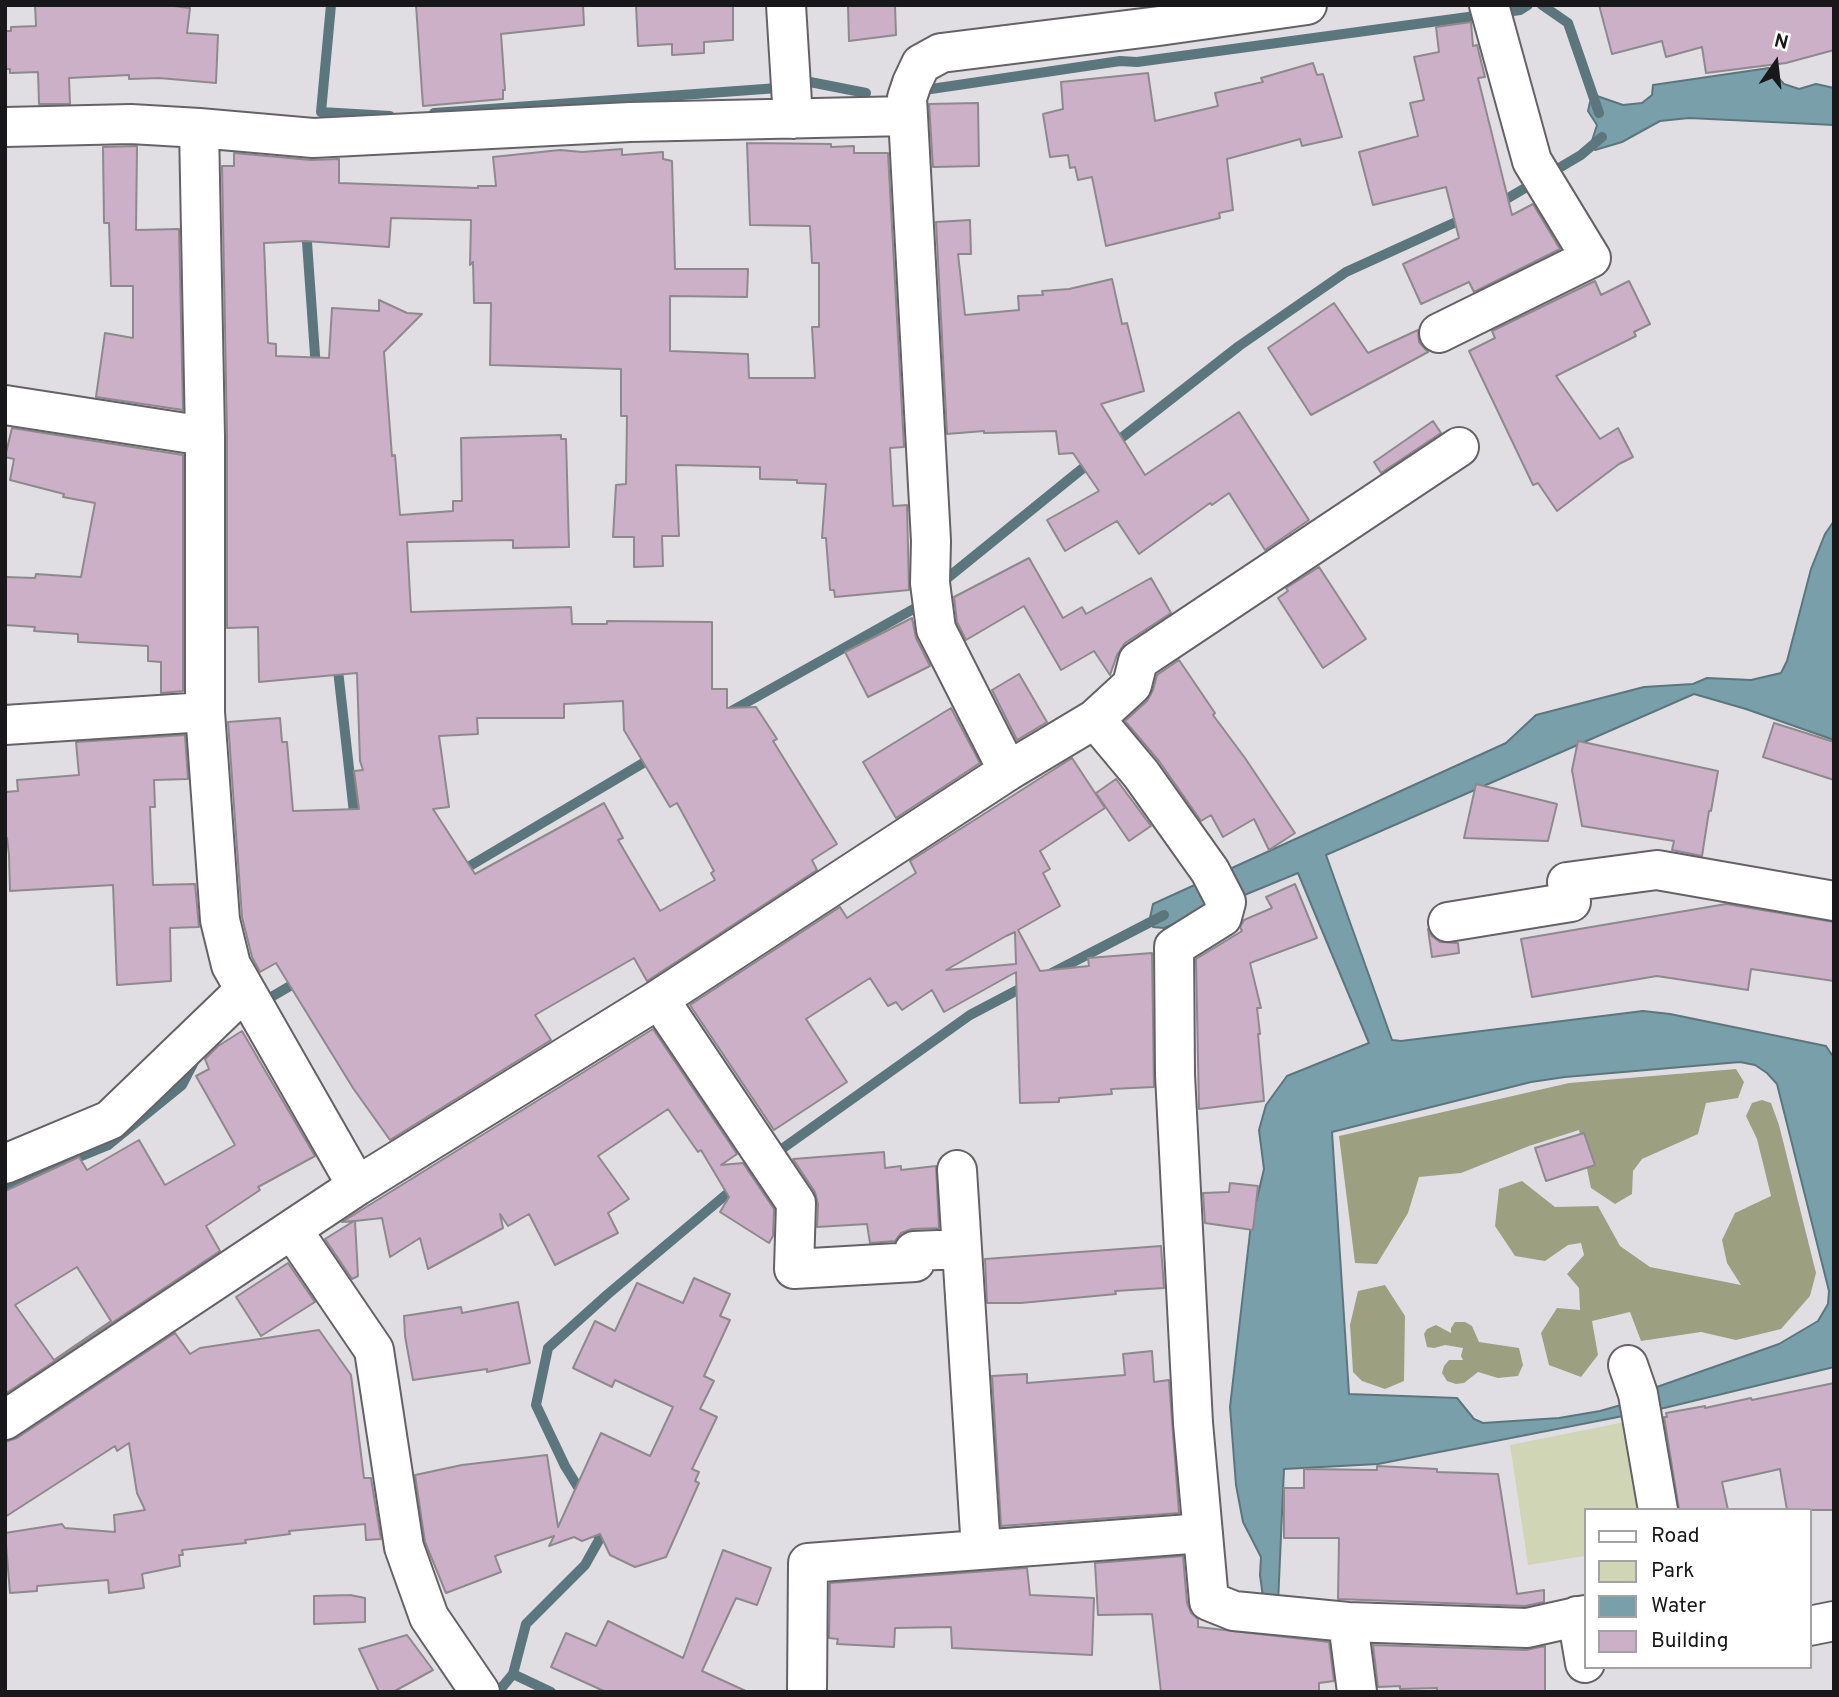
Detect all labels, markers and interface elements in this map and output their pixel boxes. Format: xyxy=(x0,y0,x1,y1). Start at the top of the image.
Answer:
north arrow xyxy=(1741,28,1811,98)
text: N xyxy=(1772,29,1791,56)
legend xyxy=(1584,1508,1811,1669)
text: Road xyxy=(1651,1523,1700,1550)
text: Park xyxy=(1651,1558,1694,1585)
text: Water xyxy=(1651,1593,1706,1620)
text: Building xyxy=(1651,1628,1729,1655)

